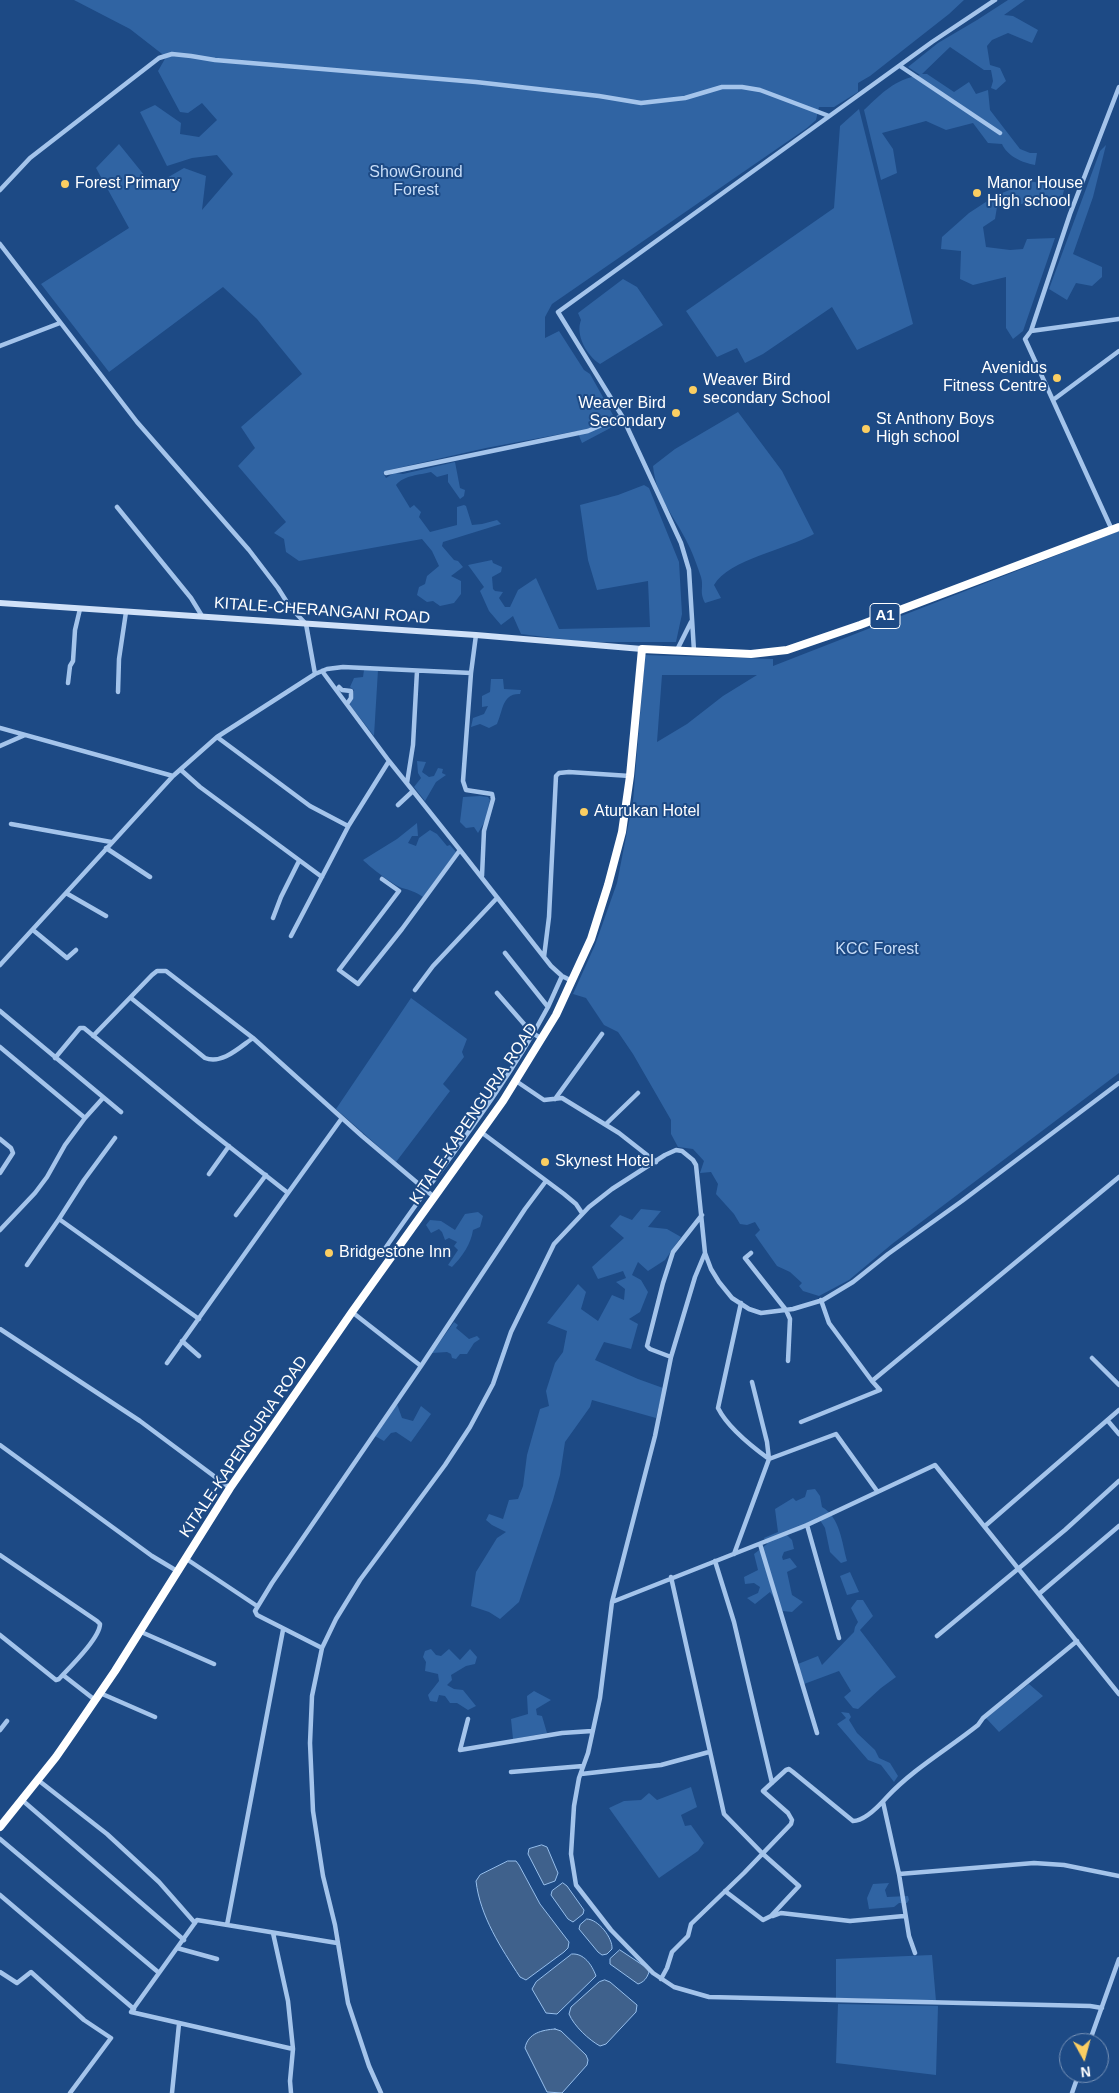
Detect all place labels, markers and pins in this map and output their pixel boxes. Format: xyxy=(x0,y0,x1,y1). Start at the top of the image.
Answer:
place label: Forest Primary xyxy=(75,174,180,194)
place label: Manor House High school xyxy=(987,174,1083,212)
marker: Forest Primary xyxy=(59,178,71,190)
marker: Manor House High school xyxy=(971,187,983,199)
place label: Avenidus Fitness Centre xyxy=(943,359,1047,397)
place label: Weaver Bird secondary School xyxy=(703,371,830,409)
marker: Avenidus Fitness Centre xyxy=(1051,372,1063,384)
marker: Weaver Bird secondary School xyxy=(687,384,699,396)
place label: Weaver Bird Secondary xyxy=(578,394,666,432)
marker: Weaver Bird Secondary xyxy=(670,407,682,419)
place label: St Anthony Boys High school xyxy=(876,410,994,448)
marker: St Anthony Boys High school xyxy=(860,423,872,435)
place label: Aturukan Hotel xyxy=(594,802,700,822)
marker: Aturukan Hotel xyxy=(578,806,590,818)
place label: Skynest Hotel xyxy=(555,1152,654,1172)
marker: Skynest Hotel xyxy=(539,1156,551,1168)
place label: Bridgestone Inn xyxy=(339,1243,451,1263)
marker: Bridgestone Inn xyxy=(323,1247,335,1259)

